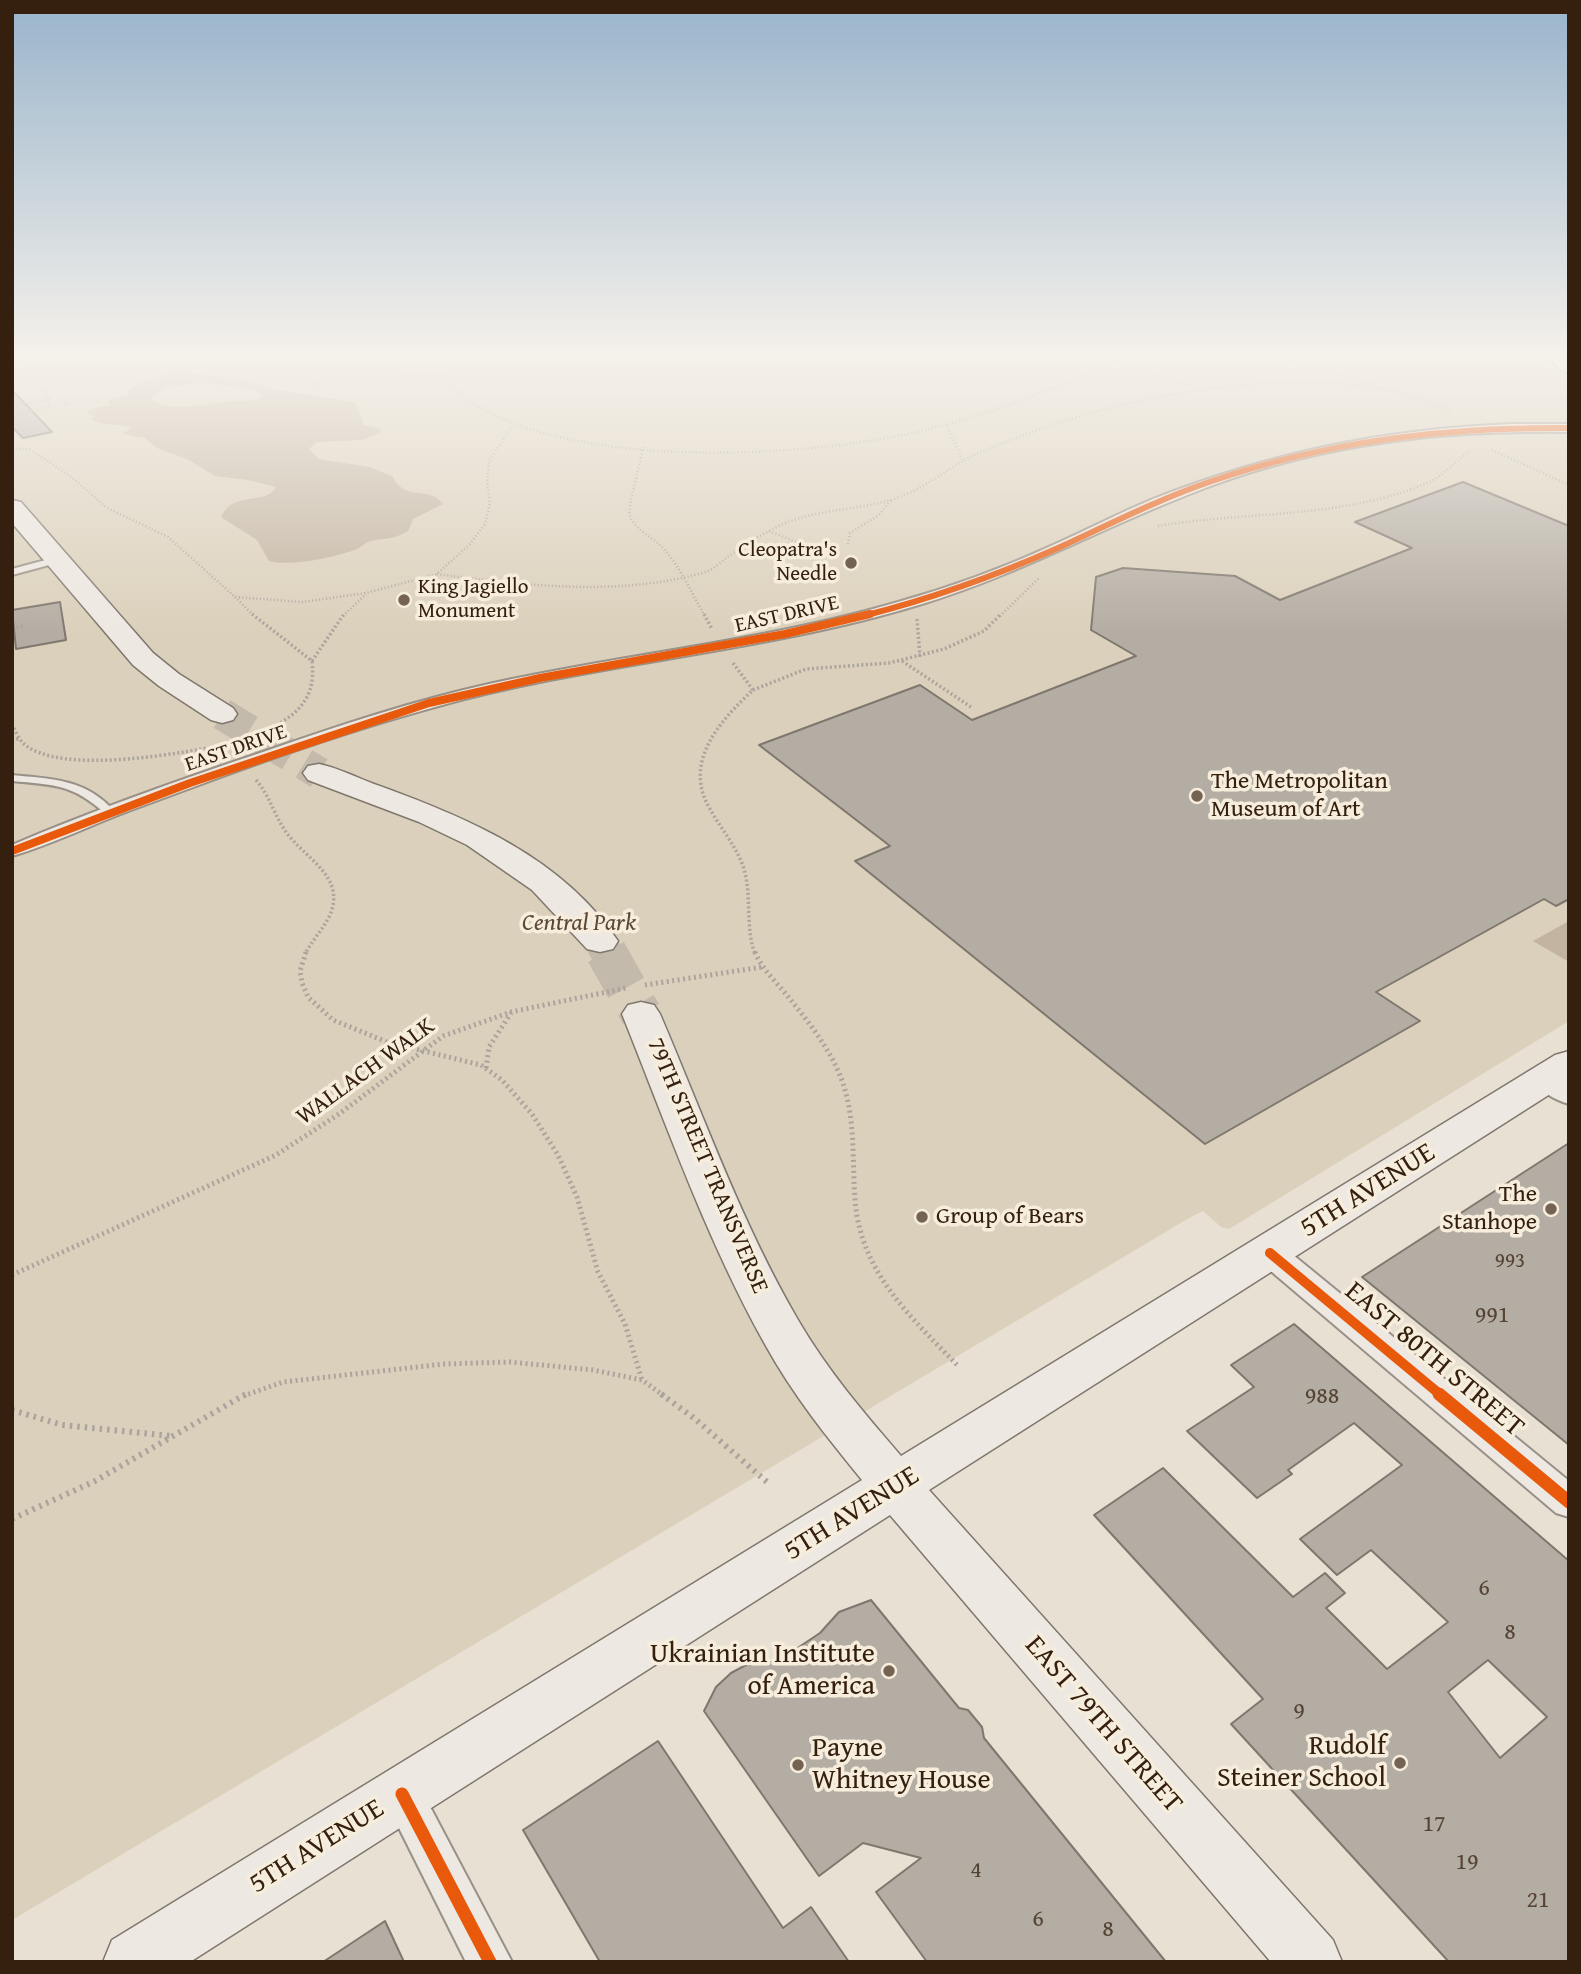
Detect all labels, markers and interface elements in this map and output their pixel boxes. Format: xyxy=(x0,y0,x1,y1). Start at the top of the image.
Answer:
place label: Cleopatra's Needle xyxy=(738,538,837,588)
marker: Cleopatra's Needle xyxy=(843,555,859,571)
place label: King Jagiello Monument xyxy=(418,575,528,625)
street label: EAST DRIVE xyxy=(733,591,841,639)
marker: King Jagiello Monument xyxy=(396,592,412,608)
street label: EAST DRIVE xyxy=(182,720,290,778)
place label: The Metropolitan Museum of Art xyxy=(1211,768,1388,824)
marker: The Metropolitan Museum of Art xyxy=(1189,788,1205,804)
park label: Central Park xyxy=(522,910,636,938)
street label: WALLACH WALK xyxy=(291,1012,441,1132)
street label: 79TH STREET TRANSVERSE xyxy=(640,1034,774,1298)
street label: 5TH AVENUE xyxy=(1295,1136,1441,1246)
place label: The Stanhope xyxy=(1442,1181,1537,1237)
marker: The Stanhope xyxy=(1543,1201,1559,1217)
place label: Group of Bears xyxy=(936,1203,1084,1231)
marker: Group of Bears xyxy=(914,1209,930,1225)
house number: 993 xyxy=(1495,1249,1525,1275)
street label: EAST 80TH STREET xyxy=(1338,1275,1530,1445)
house number: 991 xyxy=(1475,1302,1509,1330)
house number: 988 xyxy=(1305,1383,1339,1411)
street label: 5TH AVENUE xyxy=(779,1459,925,1569)
house number: 6 xyxy=(1478,1575,1490,1603)
house number: 8 xyxy=(1504,1619,1516,1647)
street label: EAST 79TH STREET xyxy=(1017,1630,1189,1820)
place label: Ukrainian Institute of America xyxy=(650,1638,875,1704)
marker: Ukrainian Institute of America xyxy=(881,1663,897,1679)
house number: 9 xyxy=(1293,1698,1305,1726)
place label: Rudolf Steiner School xyxy=(1217,1730,1386,1796)
place label: Payne Whitney House xyxy=(812,1732,991,1798)
marker: Rudolf Steiner School xyxy=(1392,1755,1408,1771)
marker: Payne Whitney House xyxy=(790,1757,806,1773)
street label: 5TH AVENUE xyxy=(244,1792,390,1902)
house number: 17 xyxy=(1422,1811,1446,1839)
house number: 19 xyxy=(1455,1849,1479,1877)
house number: 4 xyxy=(970,1857,982,1885)
house number: 21 xyxy=(1526,1887,1550,1915)
house number: 6 xyxy=(1032,1906,1044,1934)
house number: 8 xyxy=(1102,1916,1114,1944)

